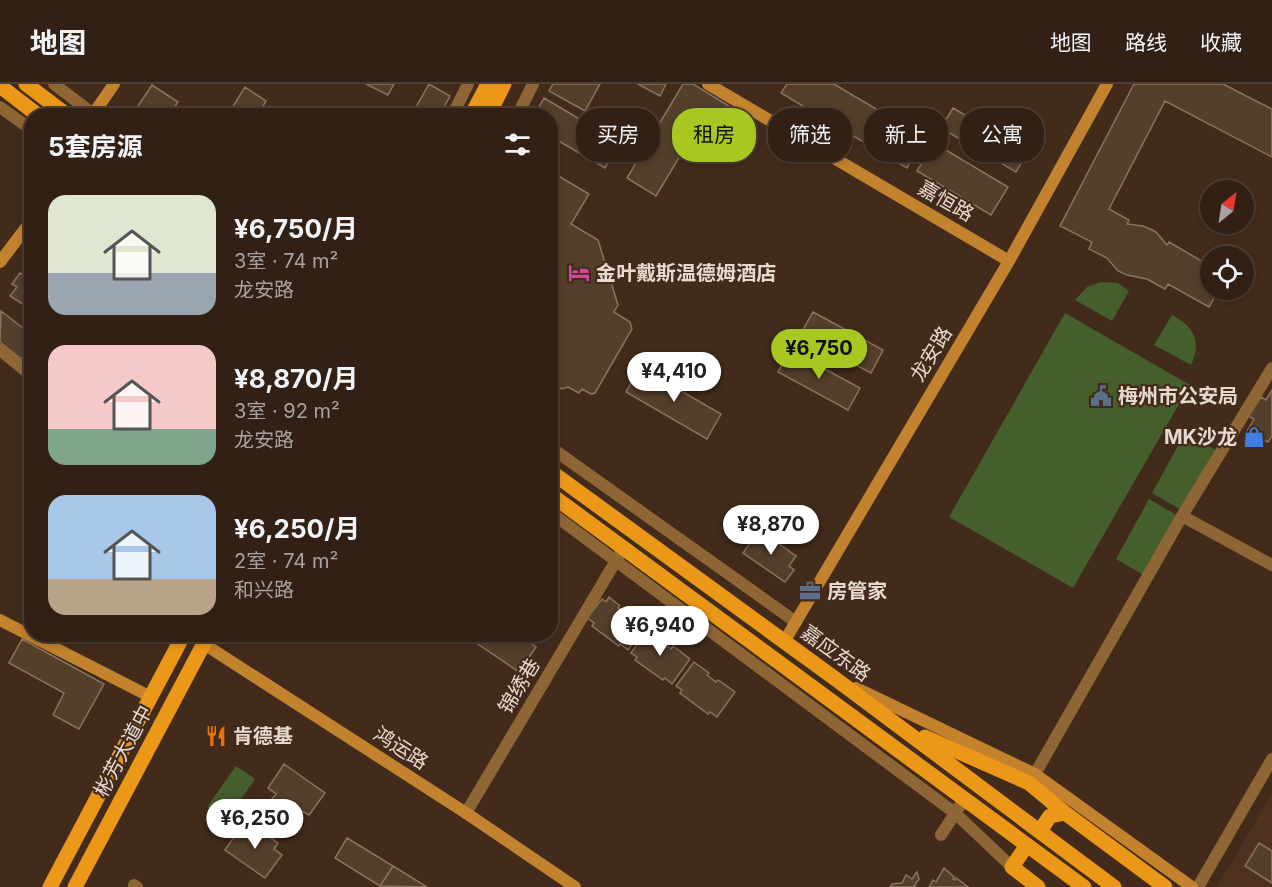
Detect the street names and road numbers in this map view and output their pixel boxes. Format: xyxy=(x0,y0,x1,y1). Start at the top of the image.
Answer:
street label: 嘉恒路 xyxy=(914,176,978,226)
street label: 龙安路 xyxy=(905,322,957,386)
street label: 嘉应东路 xyxy=(797,620,875,686)
street label: 锦绣巷 xyxy=(493,654,545,718)
street label: 彬芳大道中 xyxy=(89,701,157,801)
street label: 鸿运路 xyxy=(369,722,433,774)

